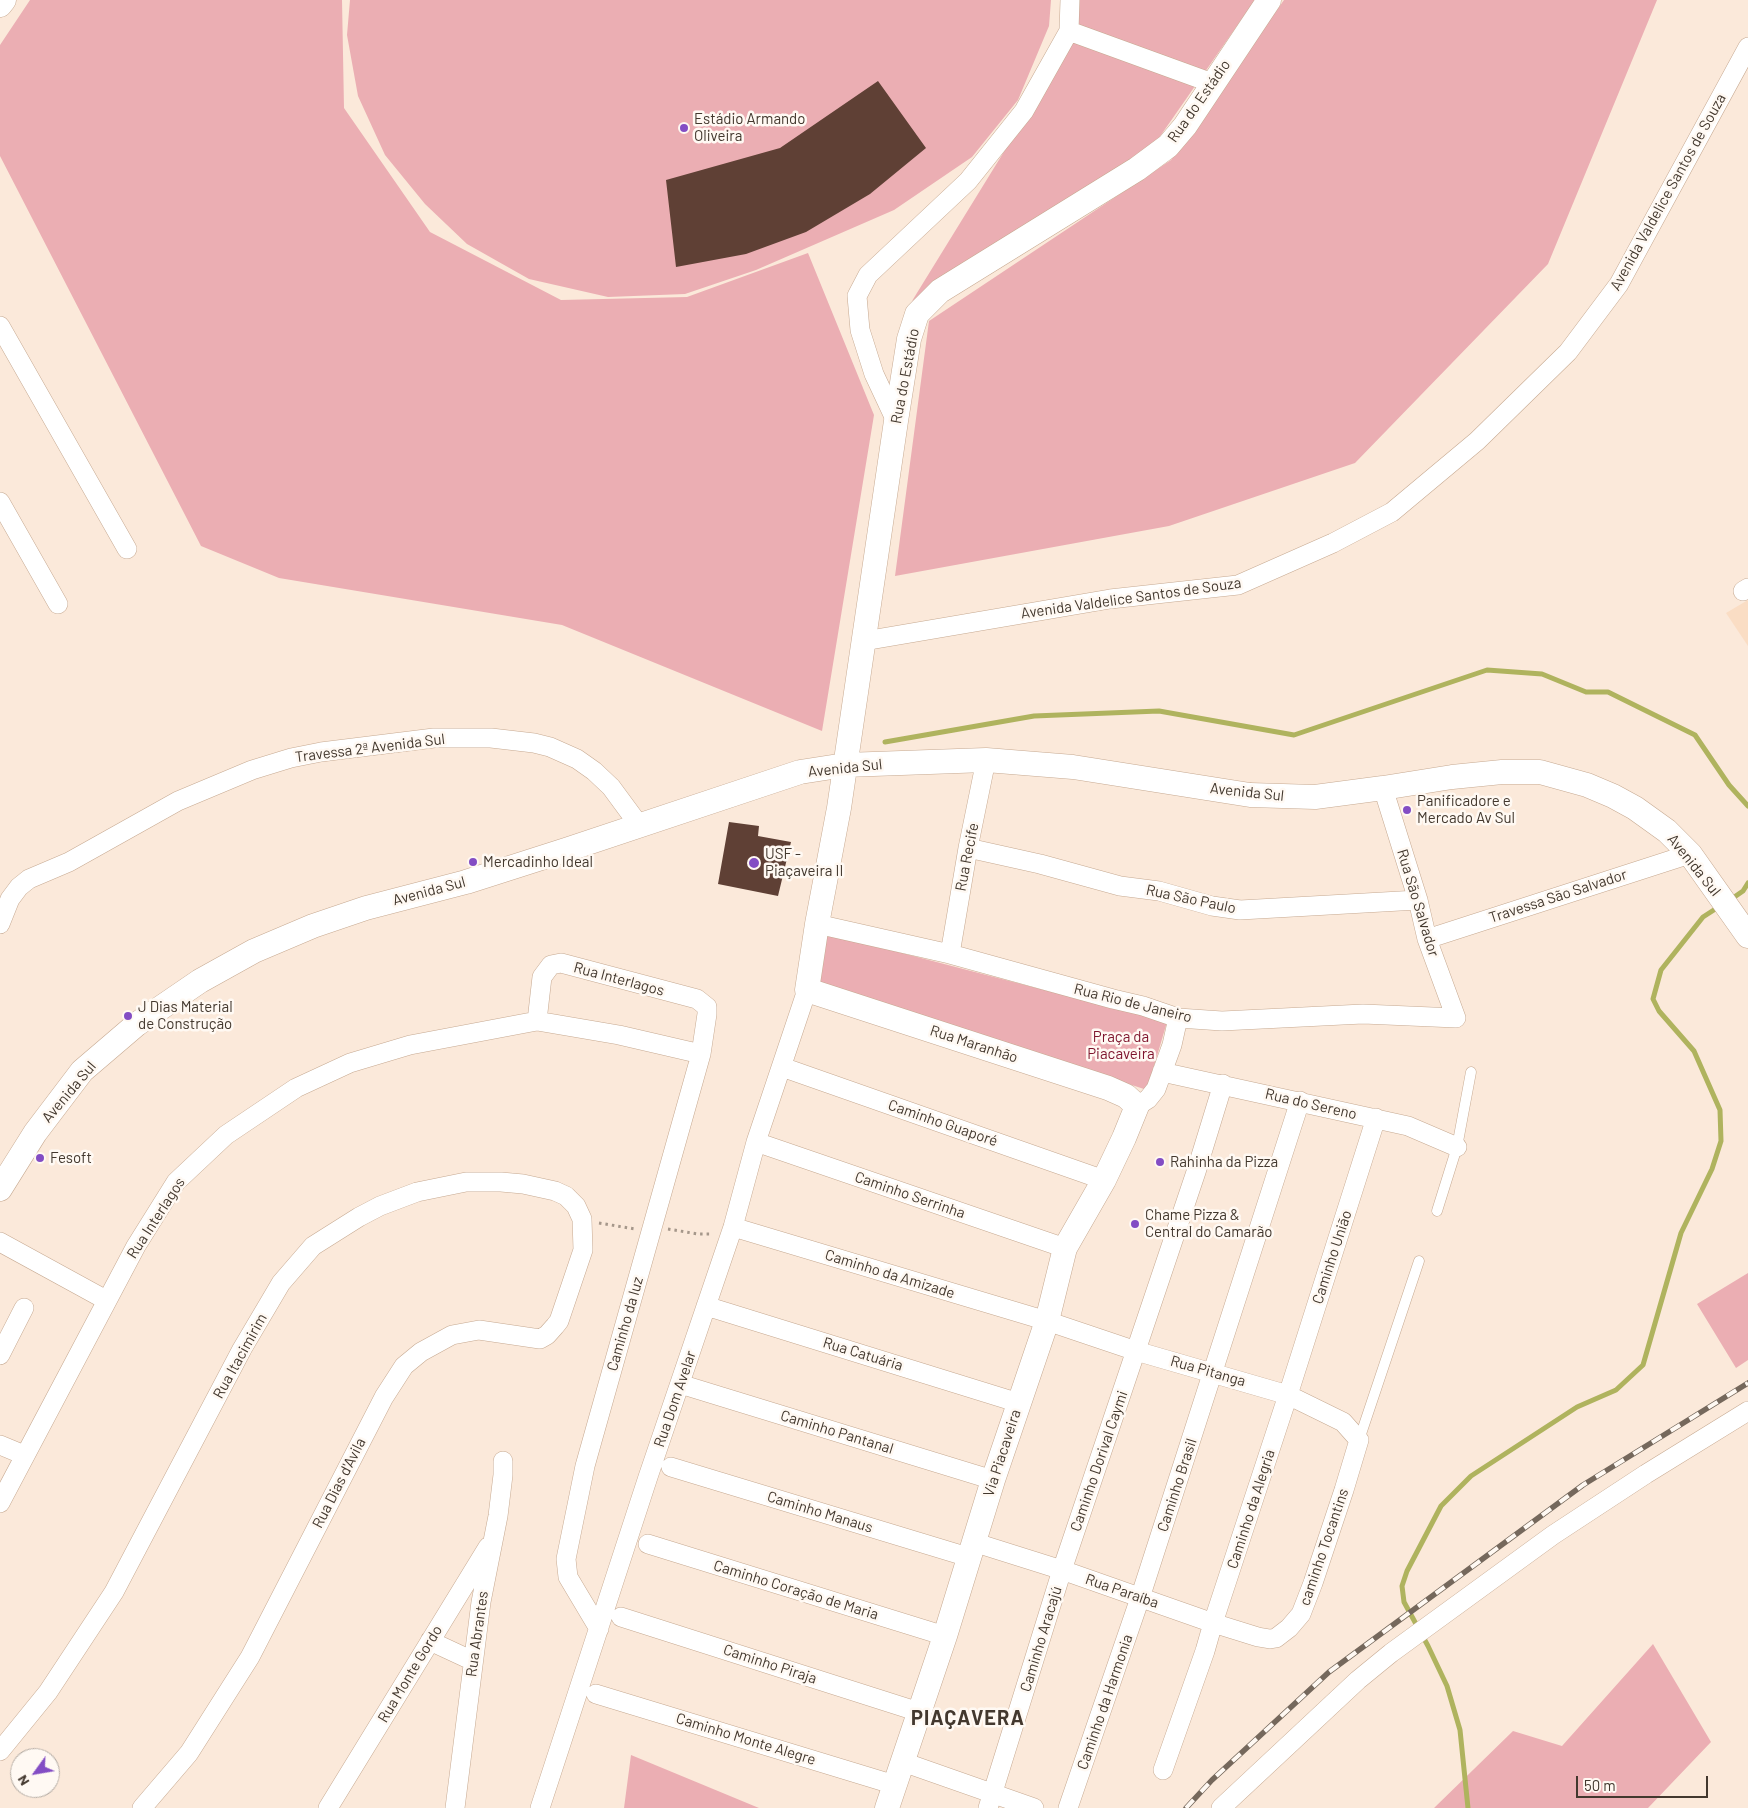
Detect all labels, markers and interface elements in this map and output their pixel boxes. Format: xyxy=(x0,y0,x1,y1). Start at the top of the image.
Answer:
street label: Rua do Estádio xyxy=(1164,56,1234,146)
street label: Avenida Valdelice Santos de Souza xyxy=(1606,90,1730,294)
place label: Estádio Armando Oliveira xyxy=(694,110,805,145)
marker: Estádio Armando Oliveira xyxy=(678,122,690,134)
street label: Rua do Estádio xyxy=(887,327,923,425)
street label: Avenida Valdelice Santos de Souza xyxy=(1020,574,1242,622)
street label: Travessa 2ª Avenida Sul xyxy=(294,730,446,766)
street label: Avenida Sul xyxy=(807,755,883,781)
street label: Avenida Sul xyxy=(1209,779,1285,805)
place label: Panificadore e Mercado Av Sul xyxy=(1417,792,1515,827)
marker: Panificadore e Mercado Av Sul xyxy=(1401,804,1413,816)
street label: Rua Recife xyxy=(952,821,982,893)
street label: Avenida Sul xyxy=(1664,830,1724,900)
place label: USF - Piaçaveira II xyxy=(765,845,843,880)
street label: Rua São Salvador xyxy=(1393,847,1443,959)
place label: Mercadinho Ideal xyxy=(483,853,593,871)
marker: Mercadinho Ideal xyxy=(467,856,479,868)
marker: USF - Piaçaveira II xyxy=(747,856,761,870)
street label: Travessa São Salvador xyxy=(1487,865,1629,927)
street label: Avenida Sul xyxy=(391,873,467,909)
street label: Rua São Paulo xyxy=(1144,881,1238,917)
street label: Rua Interlagos xyxy=(572,958,666,1000)
street label: Rua Rio de Janeiro xyxy=(1072,980,1194,1026)
place label: J Dias Material de Construção xyxy=(138,998,233,1033)
marker: J Dias Material de Construção xyxy=(122,1010,134,1022)
street label: Rua Maranhão xyxy=(928,1021,1020,1067)
park label: Praça da Piacaveira xyxy=(1087,1028,1155,1063)
street label: Avenida Sul xyxy=(38,1058,100,1126)
street label: Rua do Sereno xyxy=(1263,1085,1359,1123)
street label: Caminho Guaporé xyxy=(886,1096,1000,1150)
place label: Fesoft xyxy=(50,1149,92,1167)
marker: Fesoft xyxy=(34,1152,46,1164)
place label: Rahinha da Pizza xyxy=(1170,1153,1278,1171)
marker: Rahinha da Pizza xyxy=(1154,1156,1166,1168)
street label: Caminho Serrinha xyxy=(852,1168,968,1222)
street label: Rua Interlagos xyxy=(123,1174,189,1262)
place label: Chame Pizza & Central do Camarão xyxy=(1145,1206,1272,1241)
street label: Caminho União xyxy=(1308,1208,1356,1306)
marker: Chame Pizza & Central do Camarão xyxy=(1129,1218,1141,1230)
street label: Caminho da Amizade xyxy=(823,1246,957,1302)
street label: Caminho da luz xyxy=(603,1275,647,1373)
street label: Rua Itacimirim xyxy=(209,1310,271,1402)
street label: Rua Catuária xyxy=(821,1333,905,1375)
street label: Rua Dom Avelar xyxy=(650,1348,700,1450)
street label: Rua Pitanga xyxy=(1168,1352,1248,1390)
street label: Caminho Dorival Caymi xyxy=(1066,1388,1132,1534)
street label: Caminho Pantanal xyxy=(778,1406,896,1458)
street label: Via Piacaveira xyxy=(979,1407,1025,1499)
street label: Rua Dias d'Avila xyxy=(309,1435,369,1531)
street label: Caminho Brasil xyxy=(1153,1436,1201,1534)
street label: Caminho da Alegria xyxy=(1223,1447,1279,1571)
street label: caminho Tocantins xyxy=(1296,1486,1352,1608)
street label: Caminho Manaus xyxy=(765,1487,875,1537)
street label: Caminho Coração de Maria xyxy=(711,1556,881,1624)
street label: Rua Paraíba xyxy=(1083,1570,1161,1612)
street label: Caminho Aracajú xyxy=(1016,1584,1066,1694)
street label: Rua Abrantes xyxy=(462,1590,492,1678)
street label: Rua Monte Gordo xyxy=(374,1622,446,1726)
street label: Caminho da Harmonia xyxy=(1073,1632,1137,1772)
street label: Caminho Piraja xyxy=(721,1640,819,1688)
district label: PIAÇAVERA xyxy=(910,1706,1026,1730)
street label: Caminho Monte Alegre xyxy=(674,1709,818,1769)
north arrow xyxy=(10,1748,60,1798)
scale bar xyxy=(1578,1766,1710,1798)
text: N xyxy=(13,1772,32,1789)
text: 50 m xyxy=(1584,1776,1616,1794)

